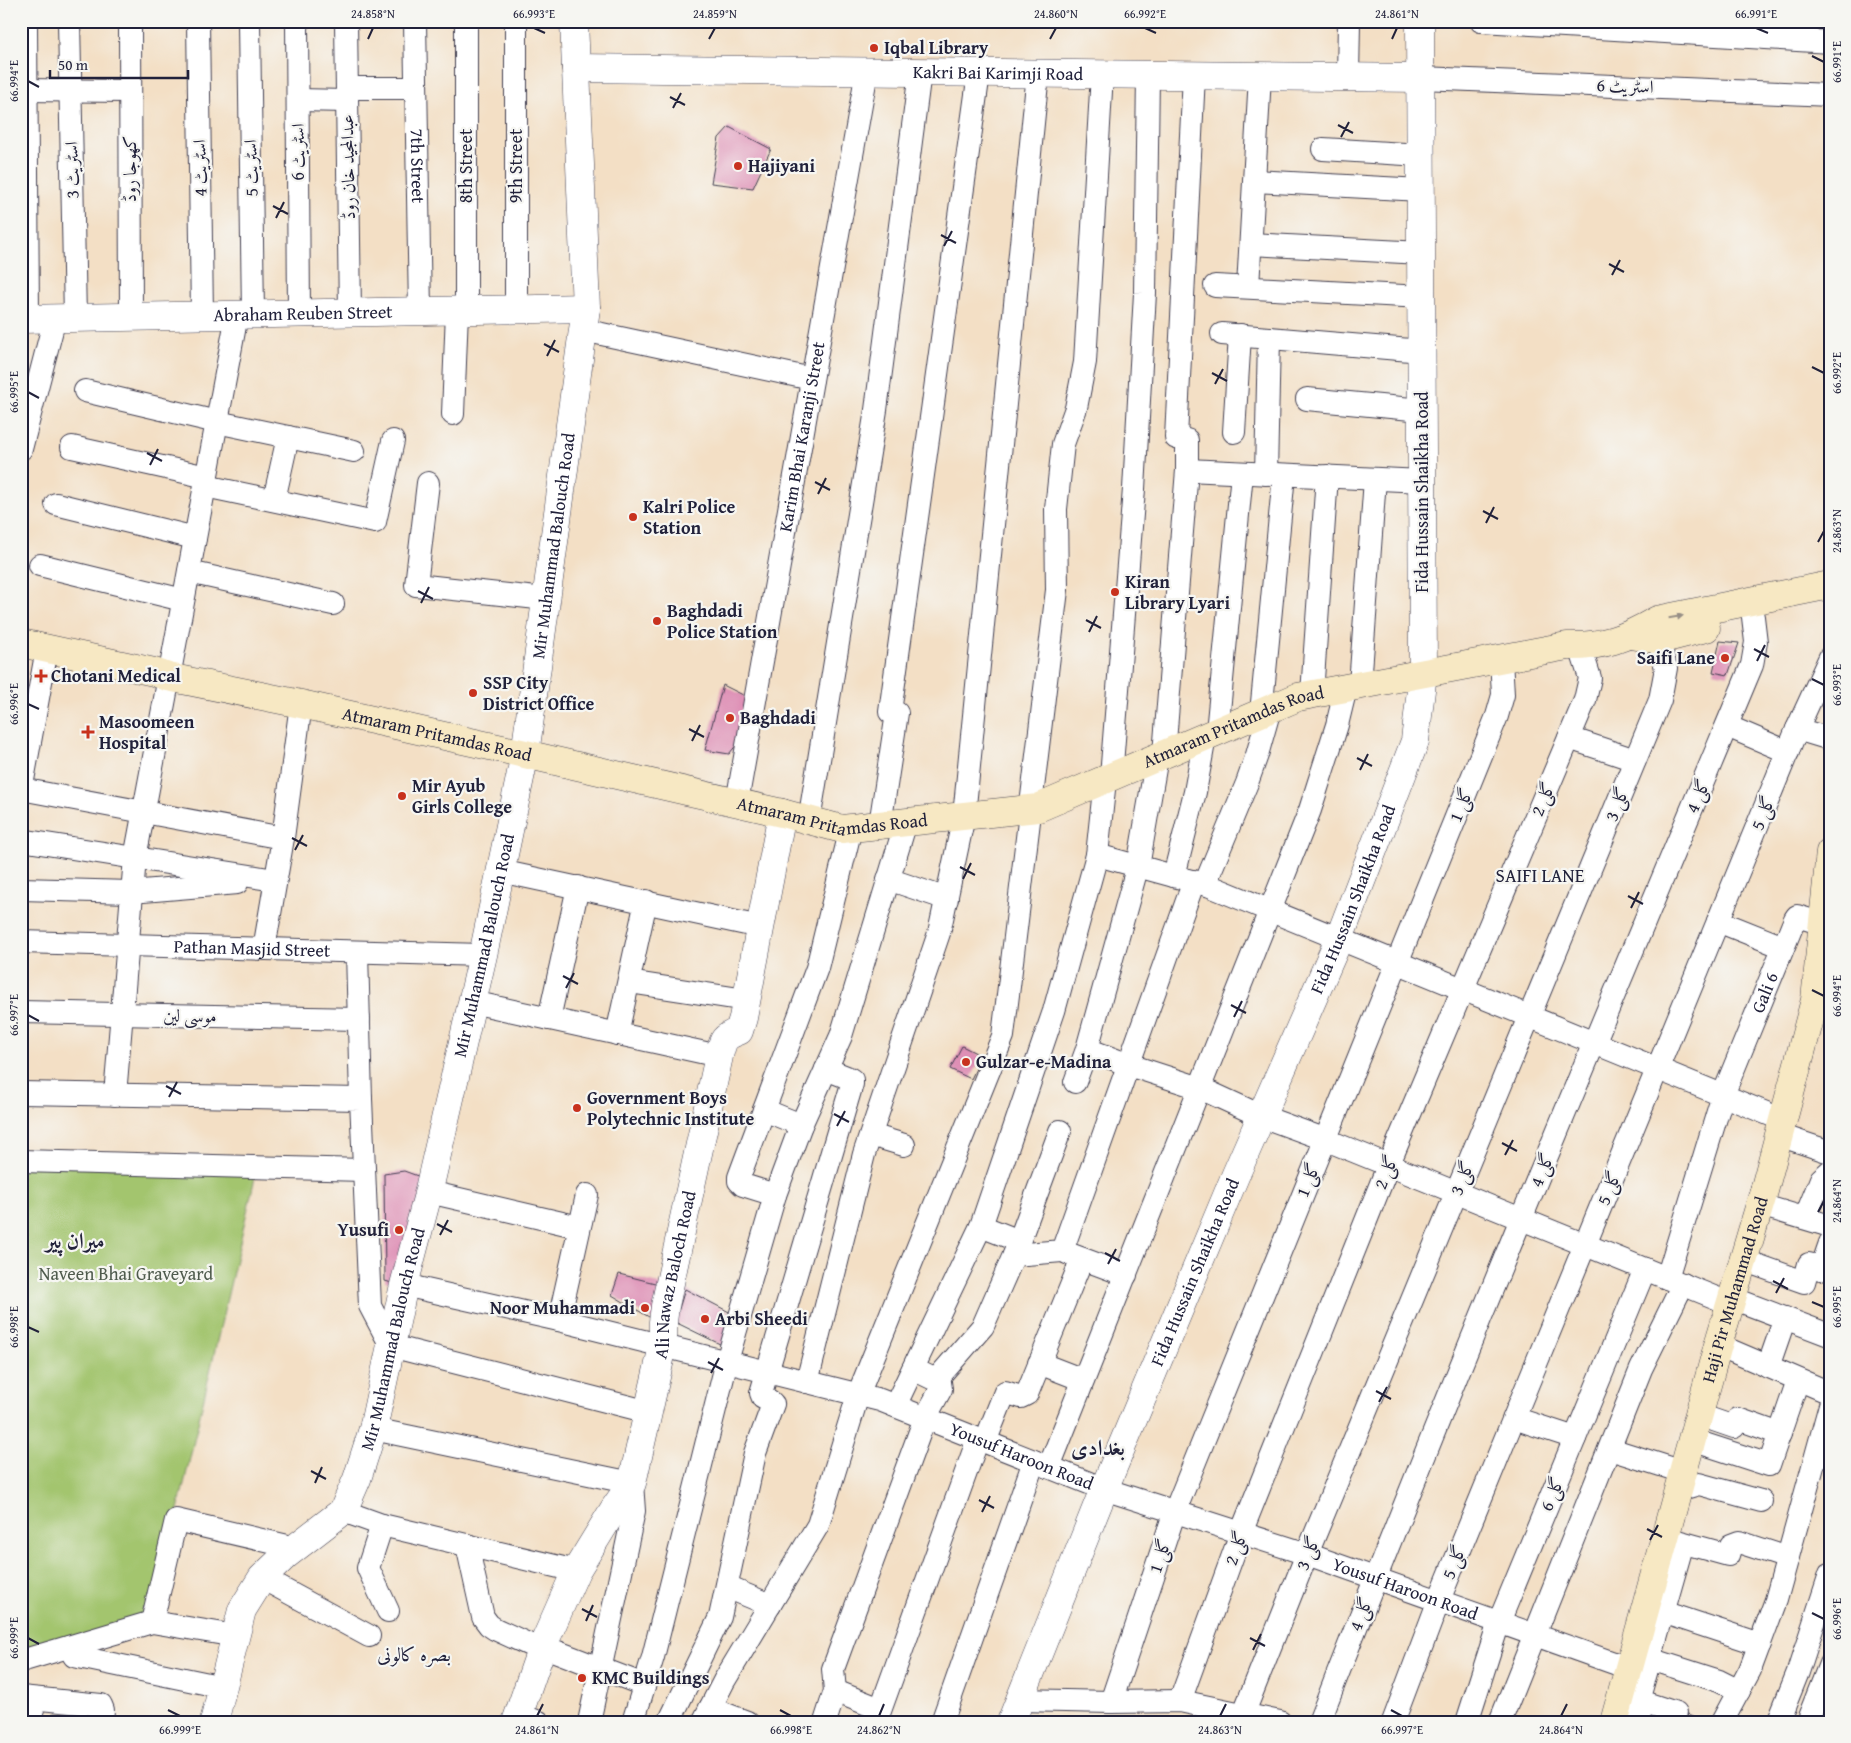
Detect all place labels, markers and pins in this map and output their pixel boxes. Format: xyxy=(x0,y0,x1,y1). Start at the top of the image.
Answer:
place label: Iqbal Library xyxy=(884,34,989,61)
marker: Iqbal Library xyxy=(868,42,880,54)
place label: Hajiyani xyxy=(748,152,815,179)
marker: Hajiyani xyxy=(732,160,744,172)
place label: Kalri Police Station xyxy=(643,493,736,541)
marker: Kalri Police Station xyxy=(627,511,639,523)
place label: Kiran Library Lyari xyxy=(1125,568,1230,616)
marker: Kiran Library Lyari xyxy=(1109,586,1121,598)
place label: Baghdadi Police Station xyxy=(667,597,778,645)
marker: Baghdadi Police Station xyxy=(651,615,663,627)
place label: Saifi Lane xyxy=(1637,644,1715,671)
marker: Saifi Lane xyxy=(1719,652,1731,664)
place label: Chotani Medical xyxy=(51,662,181,689)
place label: SSP City District Office xyxy=(483,669,595,717)
marker: Chotani Medical xyxy=(35,670,47,682)
marker: SSP City District Office xyxy=(467,687,479,699)
place label: Baghdadi xyxy=(740,704,816,731)
place label: Masoomeen Hospital xyxy=(99,708,195,756)
marker: Baghdadi xyxy=(724,712,736,724)
marker: Masoomeen Hospital xyxy=(81,725,95,739)
place label: Mir Ayub Girls College xyxy=(412,772,512,820)
marker: Mir Ayub Girls College xyxy=(396,790,408,802)
place label: Gulzar-e-Madina xyxy=(976,1048,1112,1075)
marker: Gulzar-e-Madina xyxy=(960,1056,972,1068)
place label: Government Boys Polytechnic Institute xyxy=(587,1084,754,1132)
marker: Government Boys Polytechnic Institute xyxy=(571,1102,583,1114)
place label: Yusufi xyxy=(338,1216,389,1243)
marker: Yusufi xyxy=(393,1224,405,1236)
place label: Noor Muhammadi xyxy=(490,1294,635,1321)
marker: Noor Muhammadi xyxy=(639,1302,651,1314)
place label: Arbi Sheedi xyxy=(715,1305,808,1332)
marker: Arbi Sheedi xyxy=(699,1313,711,1325)
place label: KMC Buildings xyxy=(592,1664,710,1691)
marker: KMC Buildings xyxy=(576,1672,588,1684)

